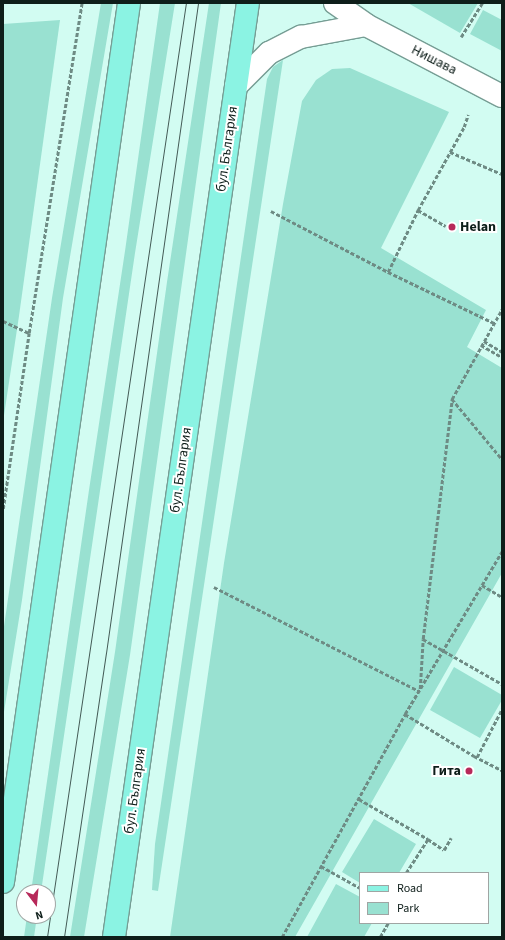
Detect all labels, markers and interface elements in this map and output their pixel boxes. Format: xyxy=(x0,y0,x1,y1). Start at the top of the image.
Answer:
street label: Нишава xyxy=(408,41,460,79)
street label: бул. България xyxy=(213,105,241,193)
place label: Helan xyxy=(460,219,496,235)
marker: Helan xyxy=(447,222,457,232)
street label: бул. България xyxy=(167,426,195,514)
street label: бул. България xyxy=(121,747,149,835)
place label: Гита xyxy=(432,763,461,779)
marker: Гита xyxy=(464,766,474,776)
legend xyxy=(359,872,489,924)
text: Road xyxy=(397,880,423,897)
north arrow xyxy=(16,884,56,924)
text: Park xyxy=(397,900,419,917)
text: N xyxy=(34,907,45,923)

